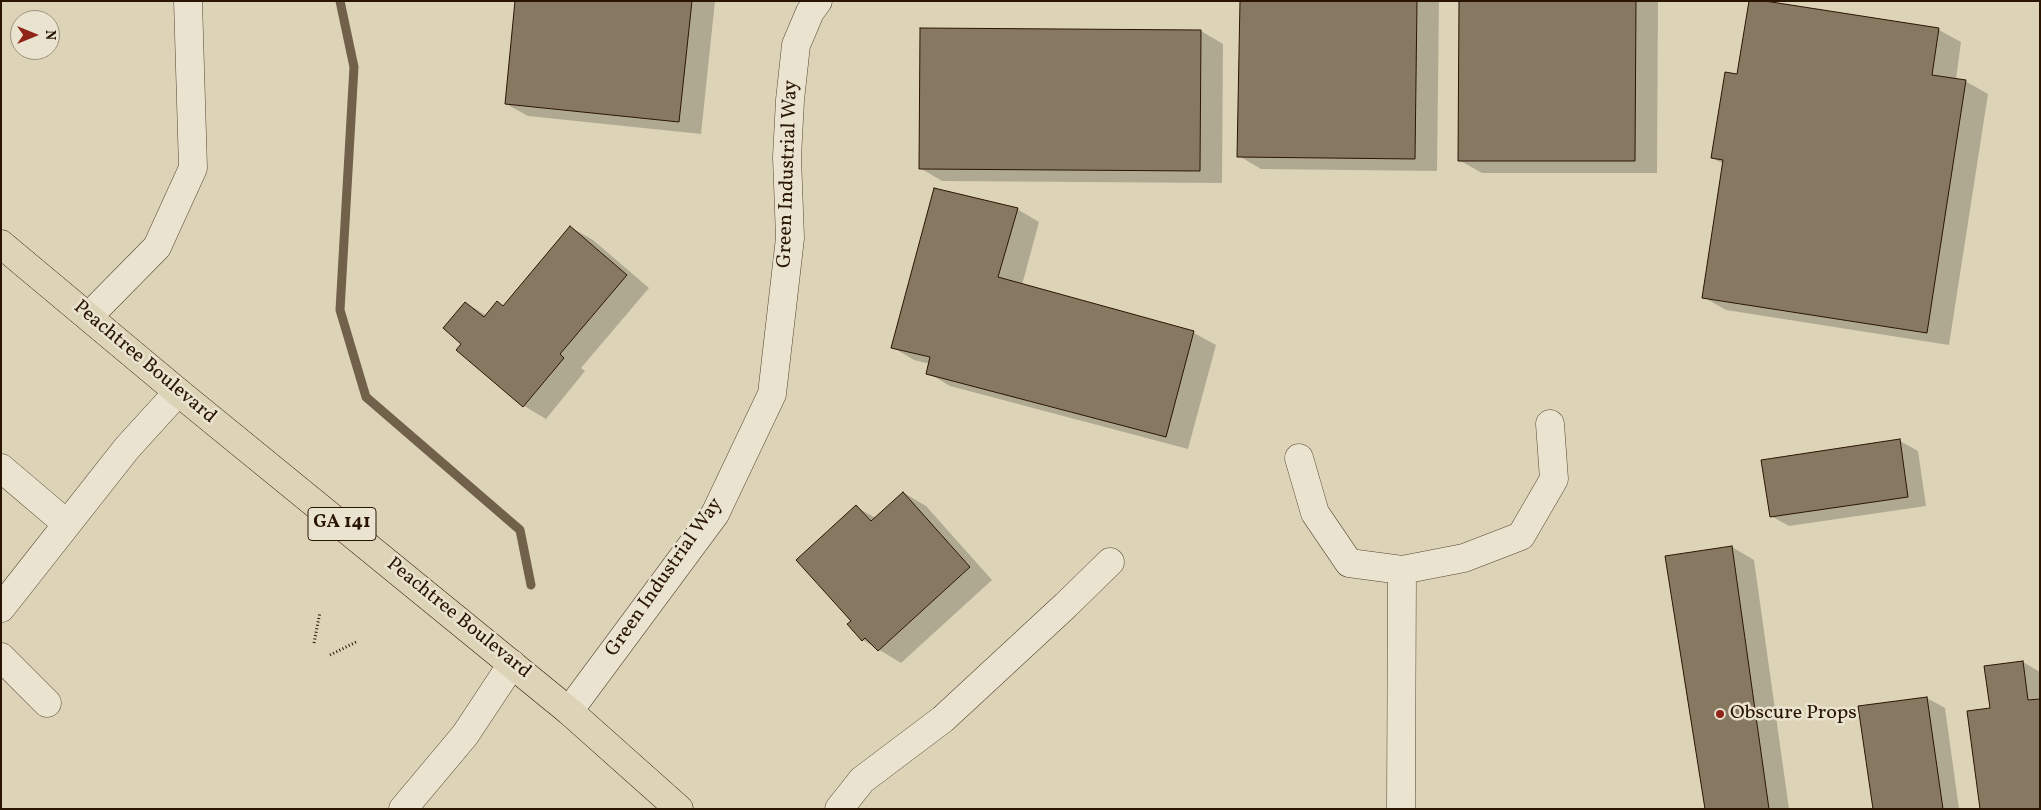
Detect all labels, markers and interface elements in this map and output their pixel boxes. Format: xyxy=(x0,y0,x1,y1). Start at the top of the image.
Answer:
north arrow xyxy=(10,10,60,60)
text: N xyxy=(40,30,59,40)
street label: Green Industrial Way xyxy=(774,80,804,268)
street label: Peachtree Boulevard xyxy=(68,296,220,430)
street label: Green Industrial Way xyxy=(601,494,729,662)
road number: GA 141 xyxy=(308,508,376,540)
street label: Peachtree Boulevard xyxy=(381,553,535,685)
place label: Obscure Props xyxy=(1730,702,1857,726)
marker: Obscure Props xyxy=(1714,708,1726,720)

